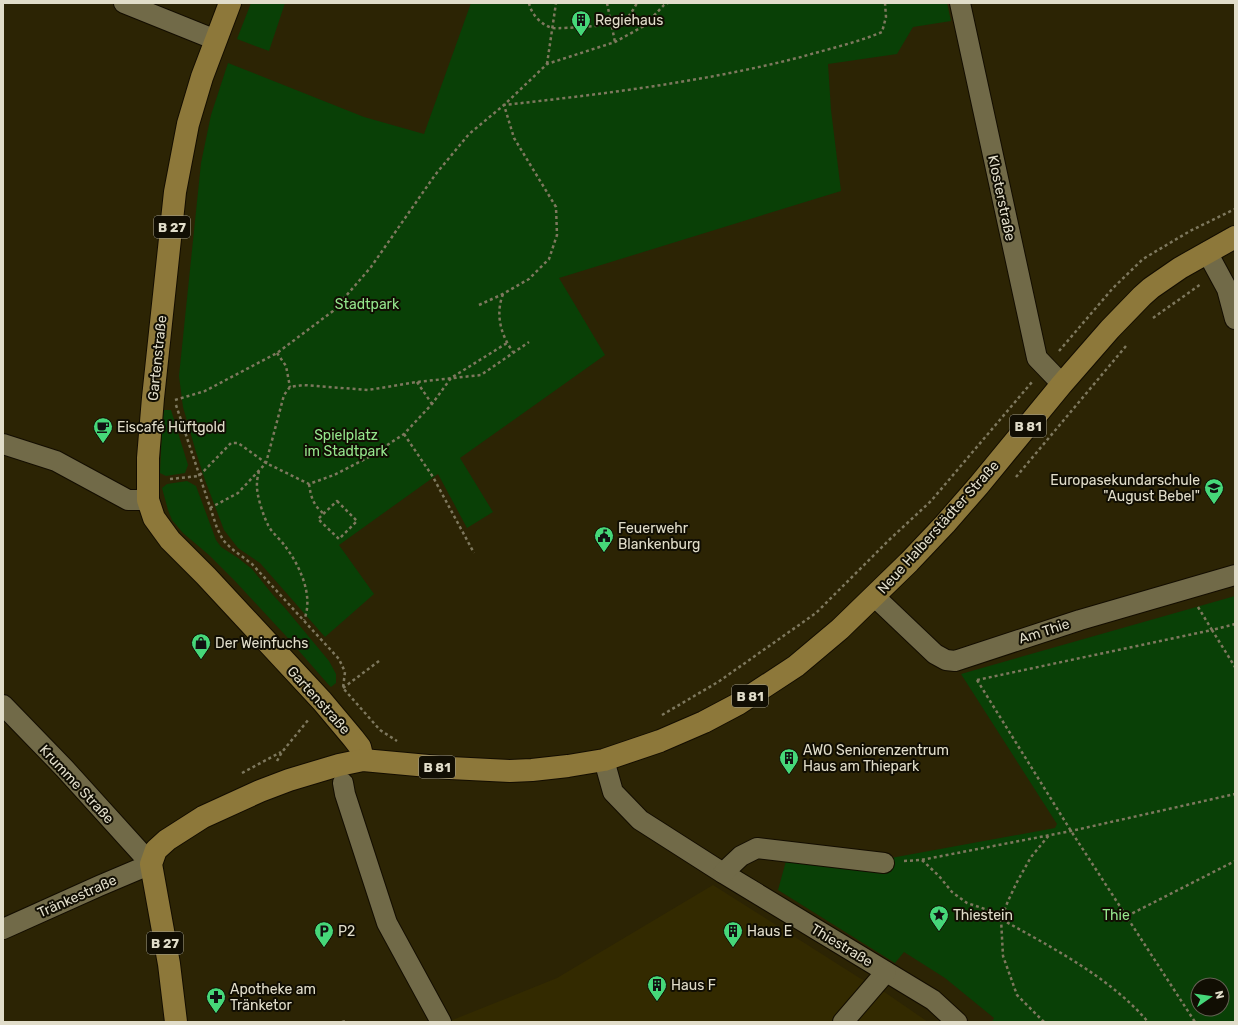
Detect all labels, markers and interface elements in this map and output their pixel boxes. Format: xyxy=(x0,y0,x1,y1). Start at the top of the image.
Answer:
building icon: Regiehaus xyxy=(570,9,592,37)
place label: Regiehaus xyxy=(595,12,663,29)
street label: Klosterstraße xyxy=(984,154,1019,243)
road number: B 27 xyxy=(154,216,190,238)
park label: Stadtpark xyxy=(335,296,400,313)
street label: Gartenstraße xyxy=(145,314,170,402)
road number: B 81 xyxy=(1010,415,1046,437)
cafe icon: Eiscafé Hüftgold xyxy=(92,416,114,444)
place label: Eiscafé Hüftgold xyxy=(117,419,225,436)
park label: Spielplatz im Stadtpark xyxy=(304,427,389,460)
street label: Neue Halberstädter Straße xyxy=(874,457,1003,597)
place label: Europasekundarschule "August Bebel" xyxy=(1050,472,1200,505)
school or university icon: Europasekundarschule "August Bebel" xyxy=(1203,477,1225,505)
place label: Feuerwehr Blankenburg xyxy=(618,520,700,553)
public building icon: Feuerwehr Blankenburg xyxy=(593,525,615,553)
street label: Am Thie xyxy=(1017,615,1072,648)
shop icon: Der Weinfuchs xyxy=(190,632,212,660)
place label: Der Weinfuchs xyxy=(215,635,308,652)
street label: Gartenstraße xyxy=(284,663,354,738)
road number: B 81 xyxy=(732,685,768,707)
street label: Krumme Straße xyxy=(36,741,118,827)
place label: AWO Seniorenzentrum Haus am Thiepark xyxy=(803,742,949,775)
building icon: AWO Seniorenzentrum Haus am Thiepark xyxy=(778,747,800,775)
road number: B 81 xyxy=(419,756,455,778)
street label: Tränkestraße xyxy=(35,871,120,921)
place icon: Thiestein xyxy=(928,904,950,932)
place label: Thiestein xyxy=(953,907,1013,924)
park label: Thie xyxy=(1102,907,1130,924)
parking icon: P2 xyxy=(313,920,335,948)
building icon: Haus E xyxy=(722,920,744,948)
street label: Thiestraße xyxy=(808,920,876,971)
place label: P2 xyxy=(338,923,355,940)
place label: Haus E xyxy=(747,923,792,940)
road number: B 27 xyxy=(147,932,183,954)
building icon: Haus F xyxy=(646,974,668,1002)
place label: Haus F xyxy=(671,977,716,994)
north arrow xyxy=(1190,977,1230,1017)
place label: Apotheke am Tränketor xyxy=(230,981,316,1014)
pharmacy icon: Apotheke am Tränketor xyxy=(205,986,227,1014)
text: N xyxy=(1212,990,1226,1000)

